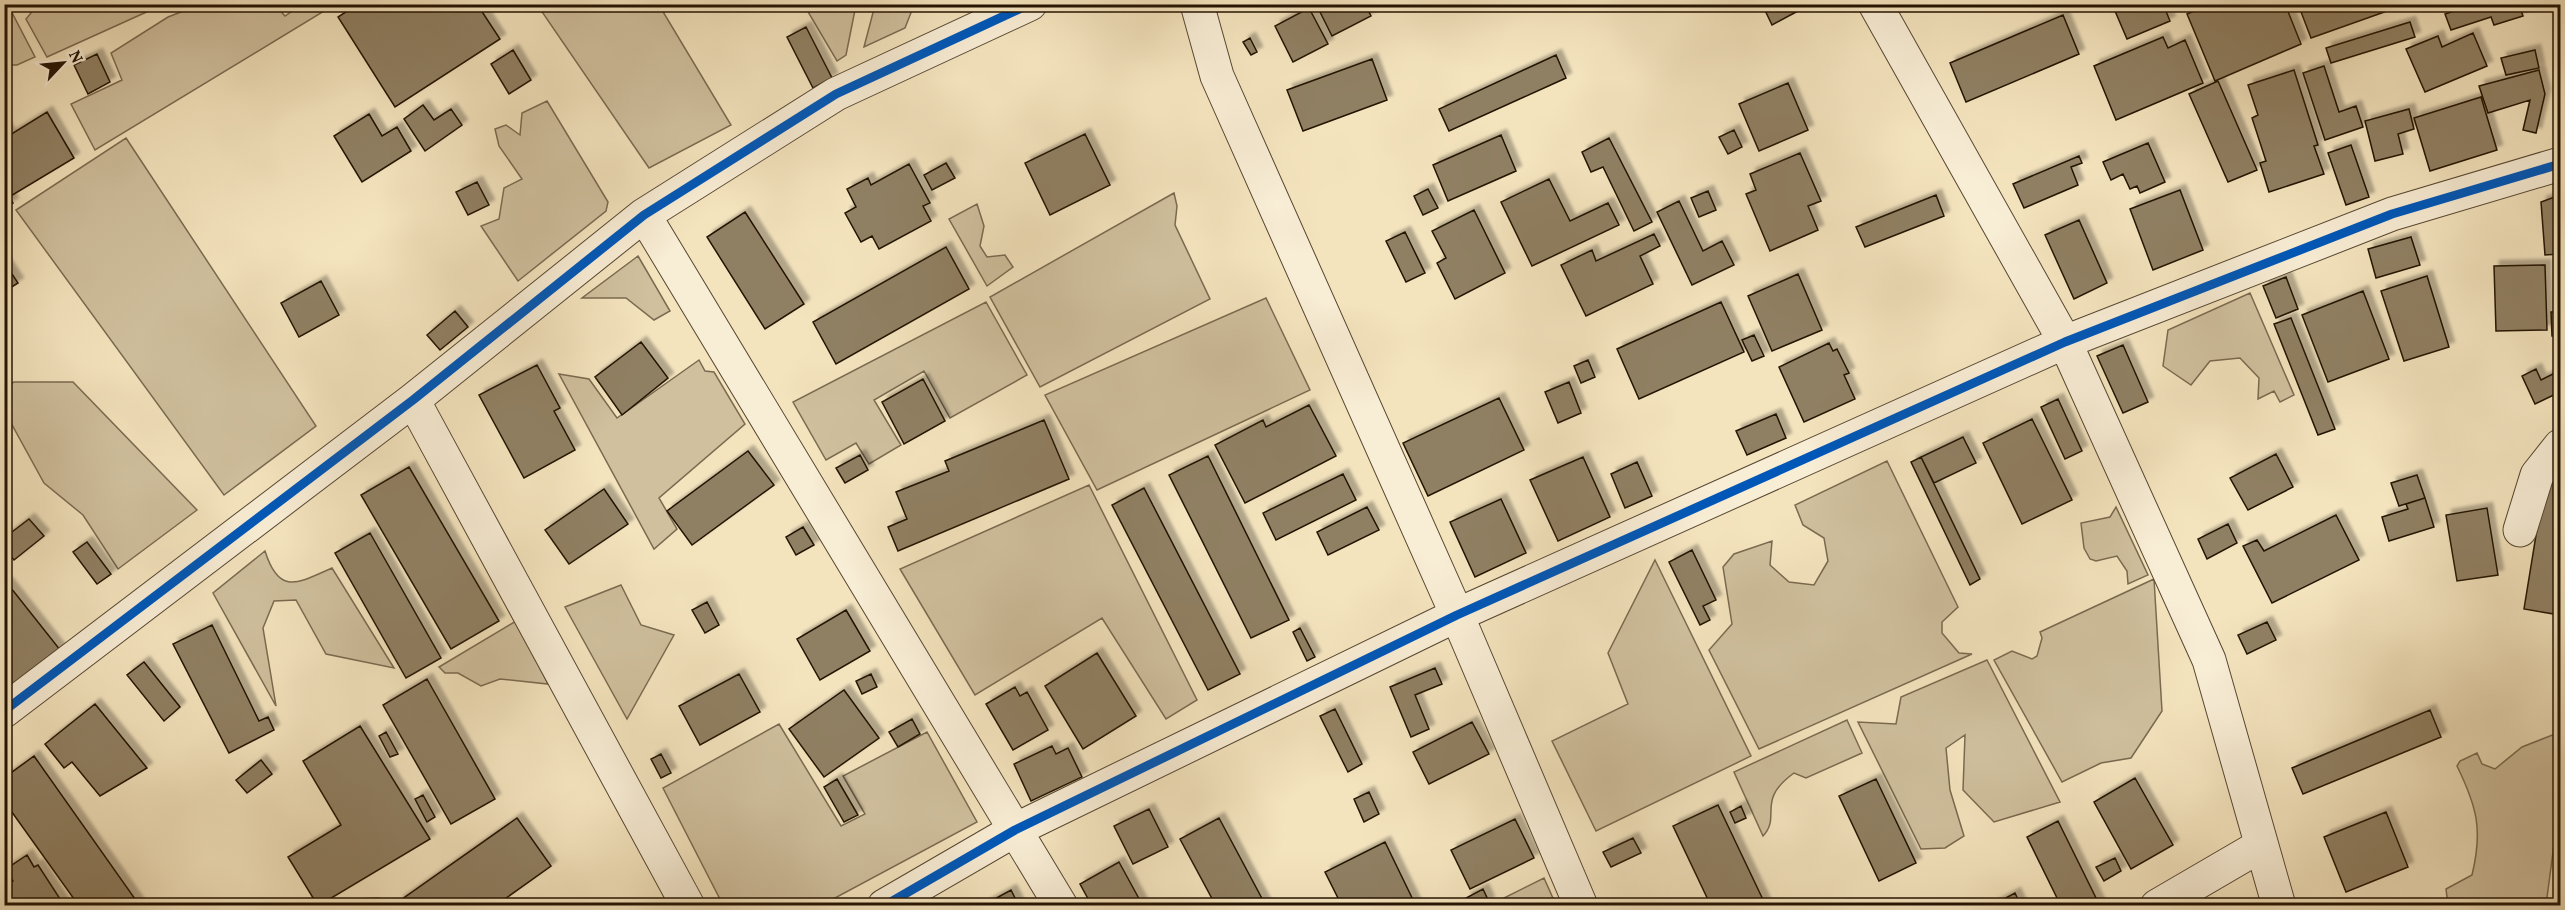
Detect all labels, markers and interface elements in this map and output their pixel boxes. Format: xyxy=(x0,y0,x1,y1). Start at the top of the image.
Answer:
north arrow xyxy=(33,33,93,93)
text: N xyxy=(62,47,87,68)

